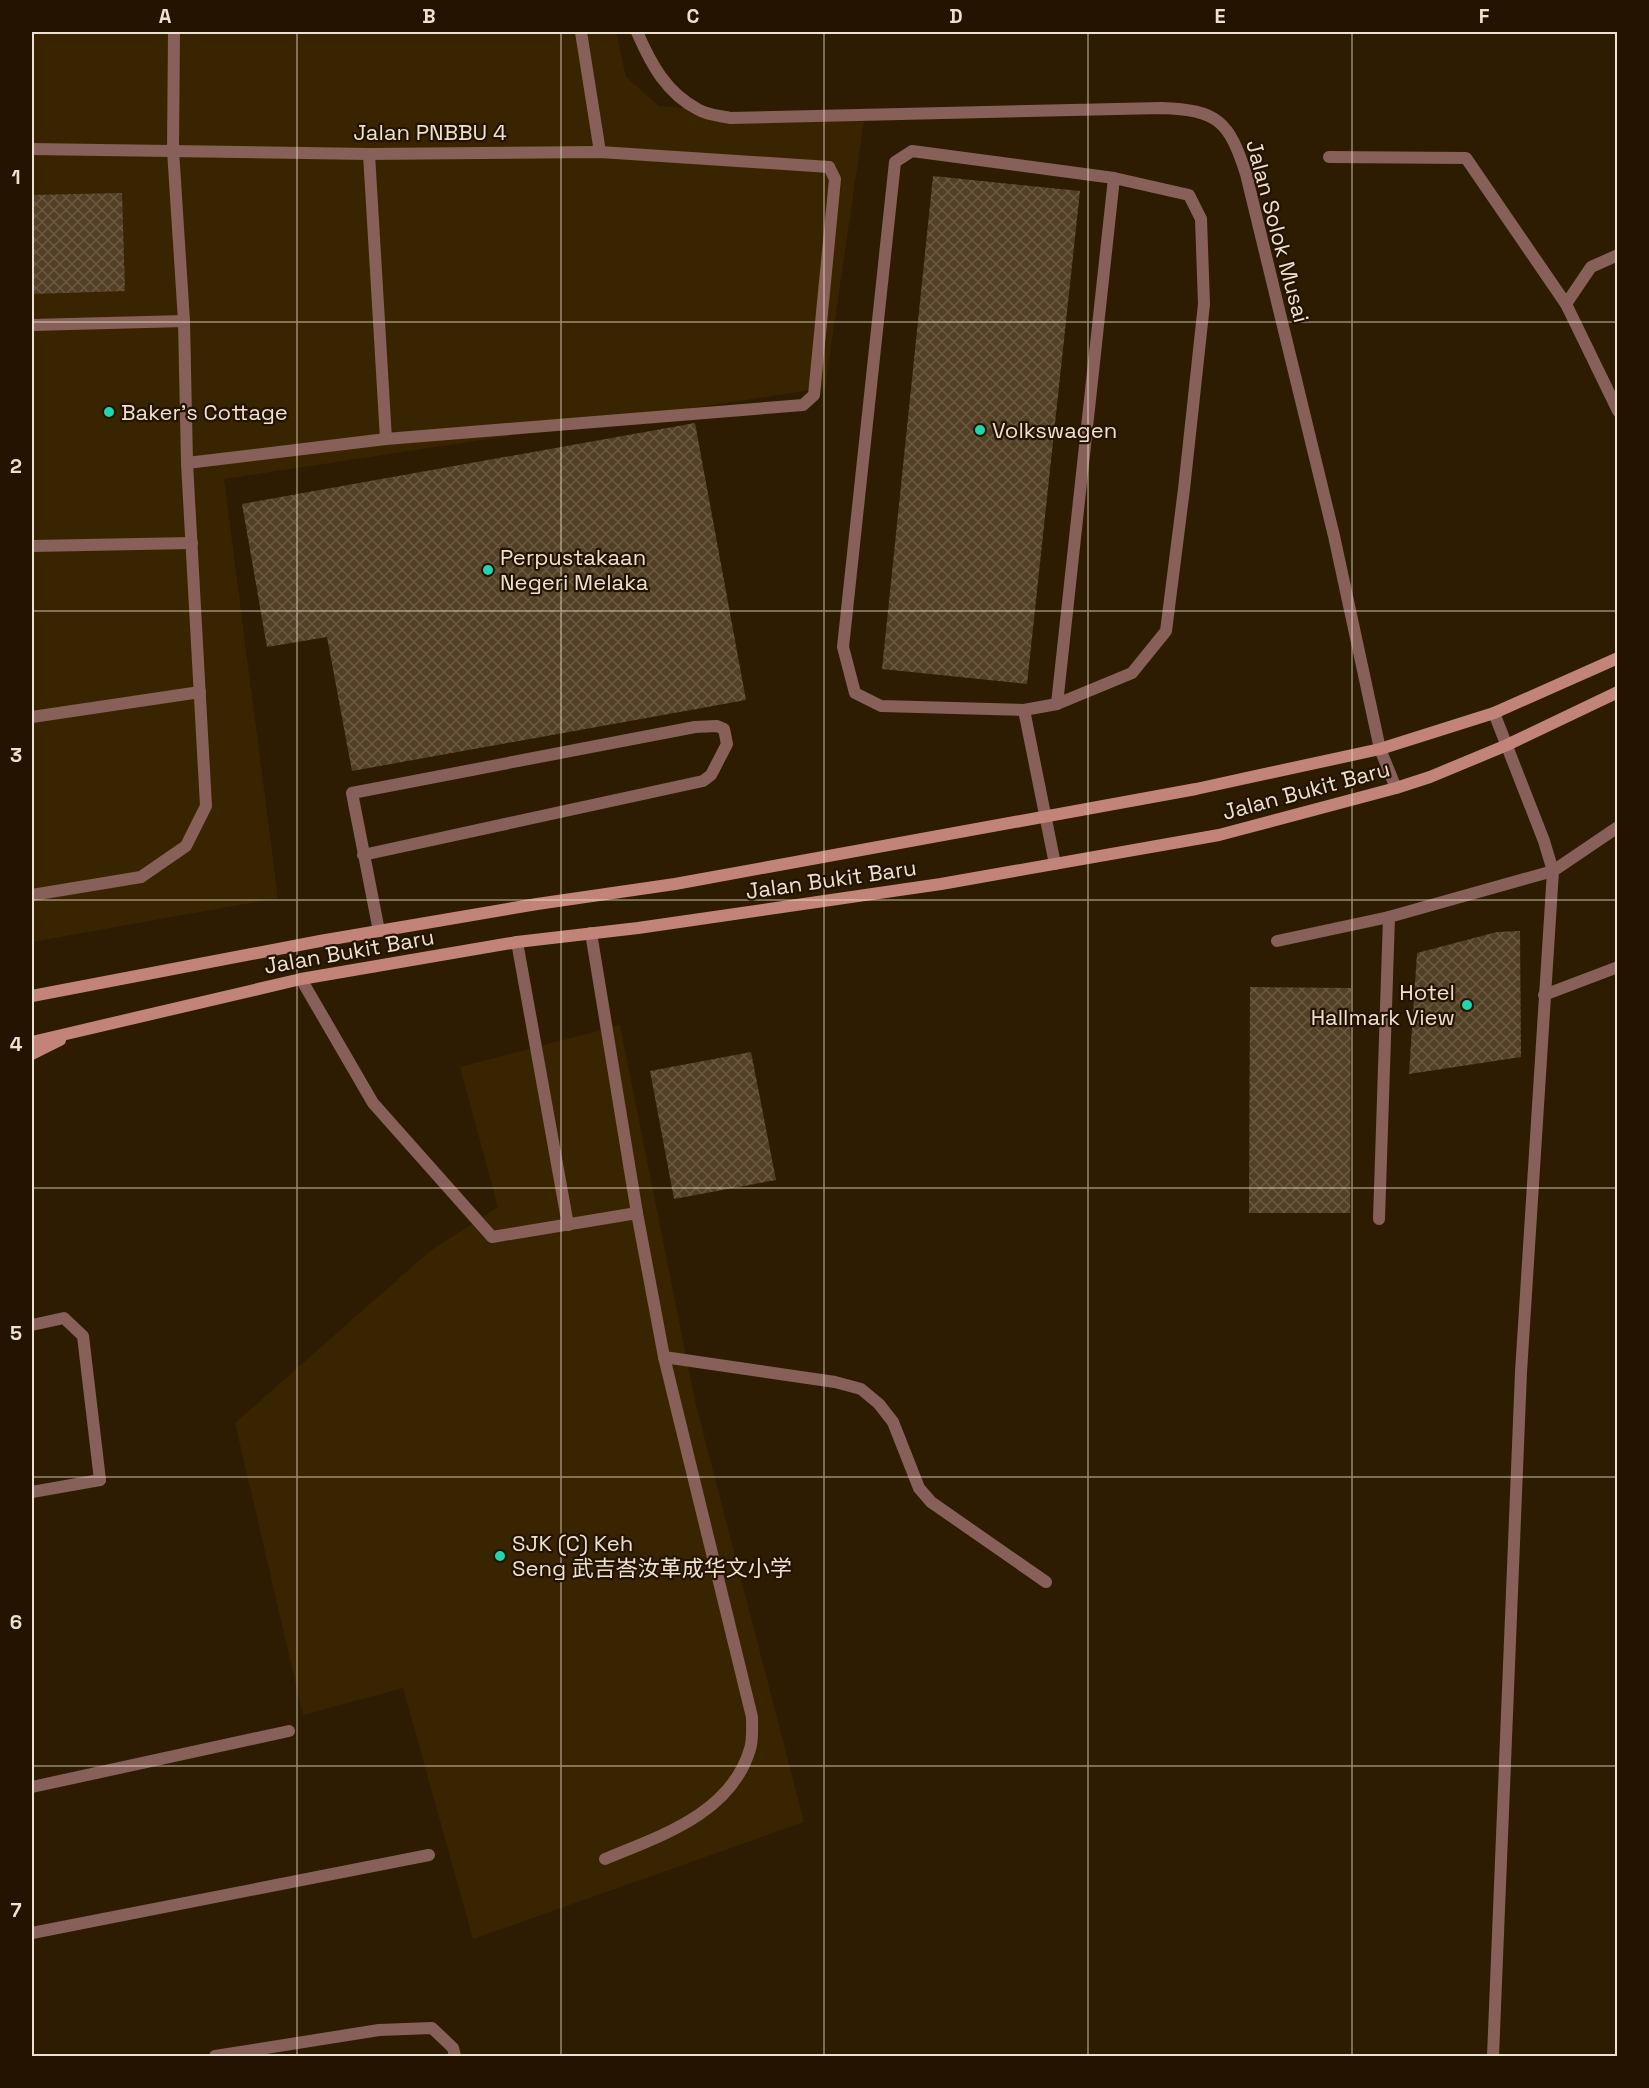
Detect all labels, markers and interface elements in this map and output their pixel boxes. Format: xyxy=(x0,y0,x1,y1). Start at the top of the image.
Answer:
text: A xyxy=(159,3,172,29)
text: B xyxy=(422,3,436,29)
text: C xyxy=(687,3,700,29)
text: D xyxy=(949,3,963,29)
text: E xyxy=(1214,3,1226,29)
text: F xyxy=(1479,3,1490,29)
street label: Jalan PNBBU 4 xyxy=(353,118,507,146)
street label: Jalan Solok Musai xyxy=(1240,137,1316,325)
text: 1 xyxy=(11,164,21,190)
place label: Baker's Cottage xyxy=(121,398,288,426)
marker: Baker's Cottage xyxy=(102,405,116,419)
place label: Volkswagen xyxy=(992,416,1117,444)
marker: Volkswagen xyxy=(973,423,987,437)
text: 2 xyxy=(10,453,22,479)
place label: Perpustakaan Negeri Melaka xyxy=(500,543,649,596)
marker: Perpustakaan Negeri Melaka xyxy=(481,563,495,577)
text: 3 xyxy=(10,742,22,768)
street label: Jalan Bukit Baru xyxy=(1219,754,1393,826)
street label: Jalan Bukit Baru xyxy=(744,853,918,905)
street label: Jalan Bukit Baru xyxy=(262,922,436,980)
place label: Hotel Hallmark View xyxy=(1311,978,1455,1031)
marker: Hotel Hallmark View xyxy=(1460,998,1474,1012)
text: 4 xyxy=(10,1031,23,1057)
text: 5 xyxy=(10,1320,22,1346)
place label: SJK (C) Keh Seng 武吉峇汝革成华文小学 xyxy=(512,1529,792,1582)
marker: SJK (C) Keh Seng 武吉峇汝革成华文小学 xyxy=(493,1549,507,1563)
text: 6 xyxy=(10,1609,22,1635)
text: 7 xyxy=(10,1897,22,1923)

